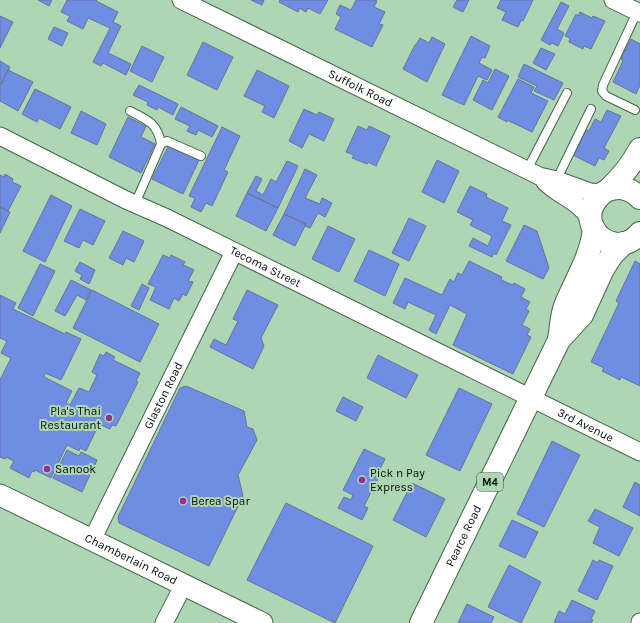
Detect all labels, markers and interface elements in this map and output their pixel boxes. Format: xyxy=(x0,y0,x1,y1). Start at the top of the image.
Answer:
street label: Suffolk Road xyxy=(326,67,395,110)
street label: Tecoma Street xyxy=(228,243,304,290)
street label: Glaston Road xyxy=(141,360,186,431)
place label: Pla's Thai Restaurant xyxy=(40,404,101,432)
street label: 3rd Avenue xyxy=(555,405,616,445)
marker: Pla's Thai Restaurant xyxy=(104,413,114,423)
place label: Sanook xyxy=(55,462,96,476)
marker: Sanook xyxy=(42,464,52,474)
place label: Pick n Pay Express xyxy=(370,466,425,494)
road number: M4 xyxy=(477,473,503,491)
marker: Pick n Pay Express xyxy=(357,475,367,485)
place label: Berea Spar xyxy=(191,494,250,508)
marker: Berea Spar xyxy=(178,496,188,506)
street label: Pearce Road xyxy=(443,503,484,569)
street label: Chamberlain Road xyxy=(83,531,180,588)

